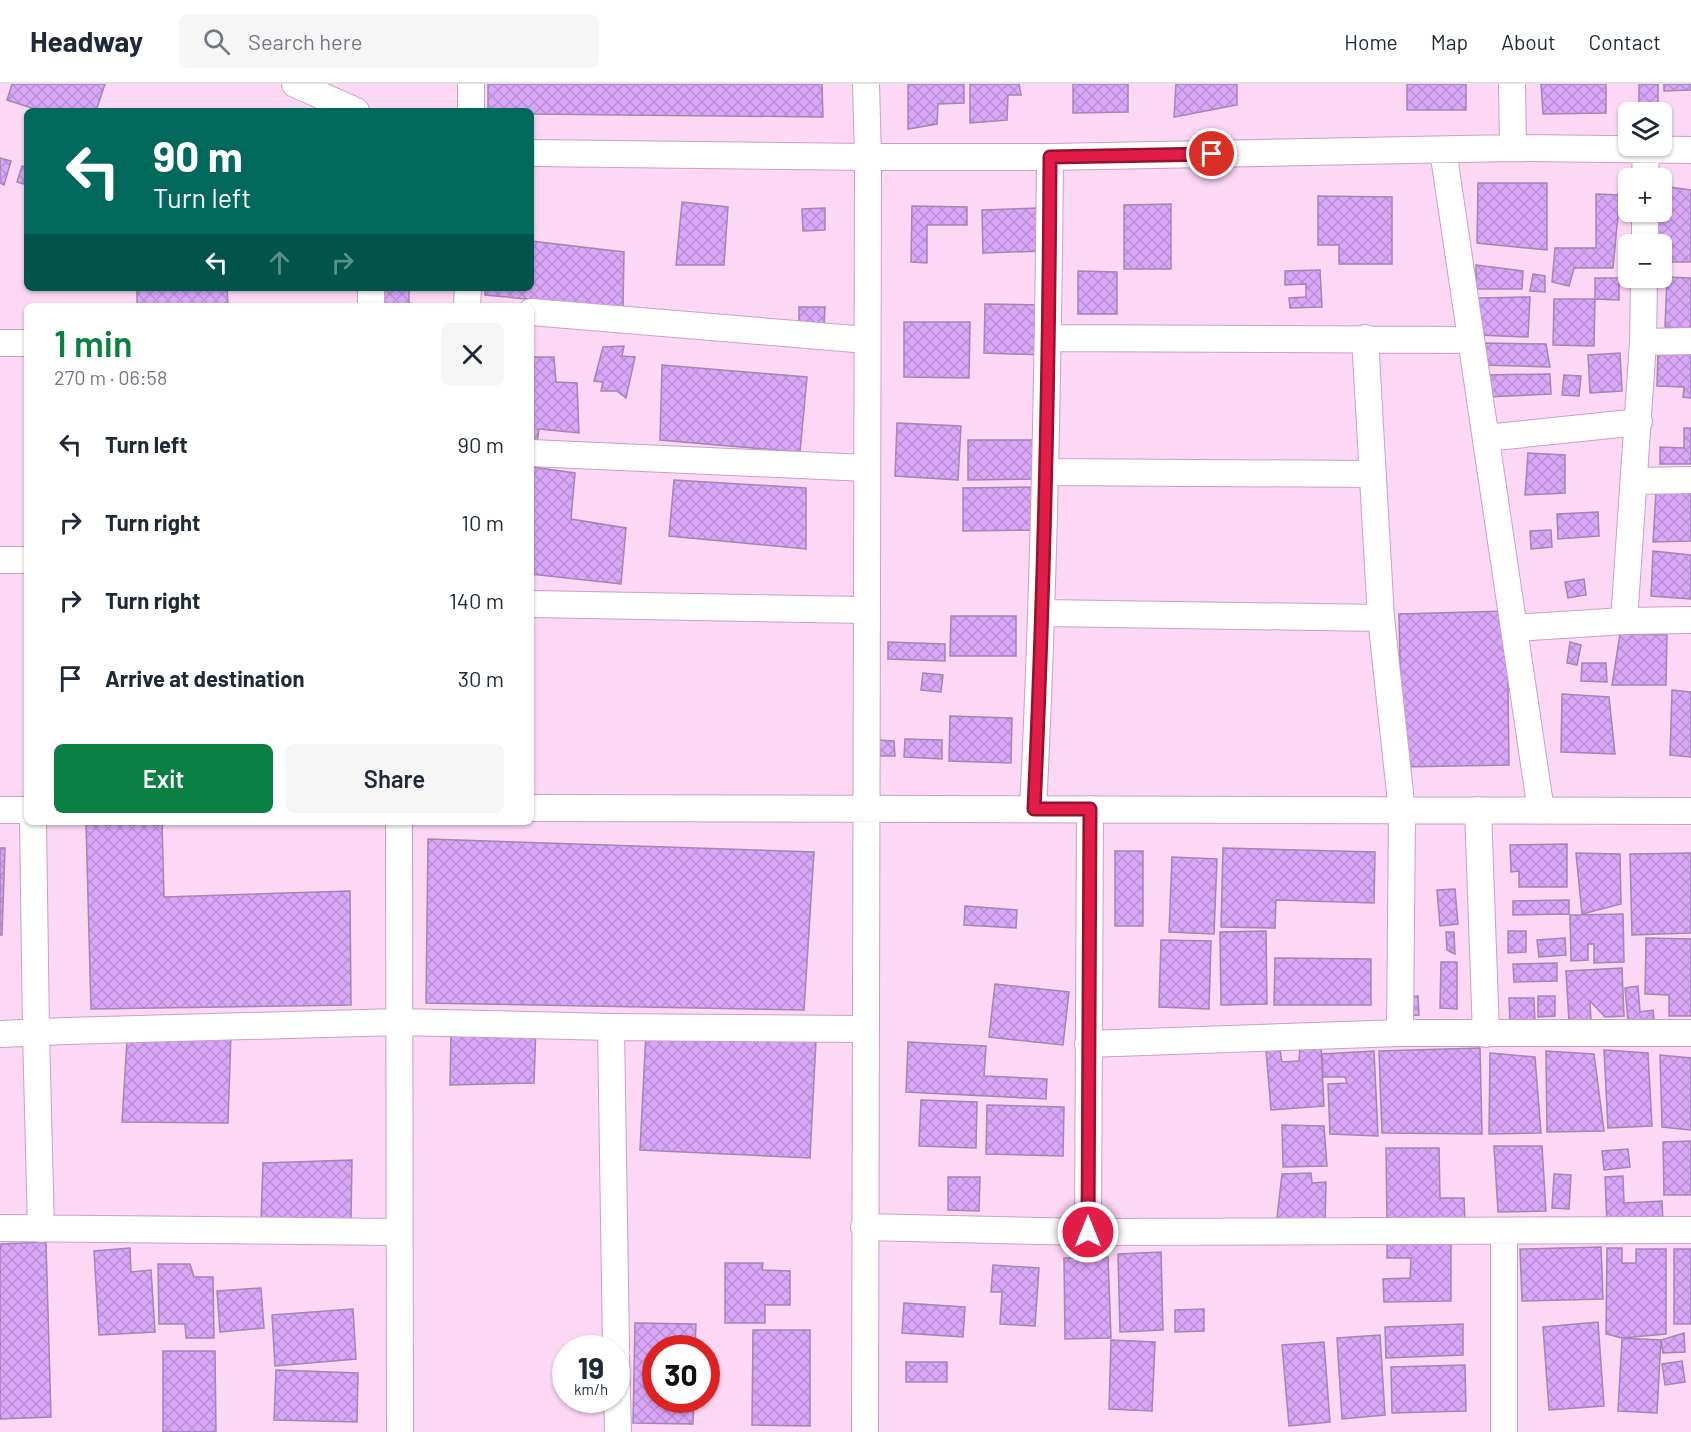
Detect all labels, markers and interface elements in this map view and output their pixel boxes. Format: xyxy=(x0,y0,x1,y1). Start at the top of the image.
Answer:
search box xyxy=(179,14,599,68)
text: Headway xyxy=(30,24,143,58)
icon: search xyxy=(200,25,233,58)
text: Search here xyxy=(248,28,362,54)
text: Home xyxy=(1344,29,1398,54)
text: Map xyxy=(1431,29,1468,54)
text: About xyxy=(1501,29,1556,54)
text: Contact xyxy=(1589,29,1661,54)
map controls xyxy=(1618,102,1672,288)
button: layers xyxy=(1618,102,1672,156)
pin xyxy=(1186,128,1237,179)
text: 90 m xyxy=(153,130,243,180)
icon: left xyxy=(54,132,132,210)
icon: arrive xyxy=(1195,137,1228,170)
button: + xyxy=(1618,168,1672,222)
text: Turn left xyxy=(153,181,251,213)
button: − xyxy=(1618,234,1672,288)
icon: left xyxy=(200,246,233,279)
icon: ahead xyxy=(263,246,296,279)
icon: right xyxy=(326,246,359,279)
text: 1 min xyxy=(54,321,133,364)
button: close xyxy=(441,323,504,386)
text: 270 m · 06:58 xyxy=(54,365,167,389)
icon: left xyxy=(54,428,87,461)
text: Turn left xyxy=(105,431,188,457)
text: 90 m xyxy=(458,431,504,457)
icon: right xyxy=(54,506,87,539)
text: Turn right xyxy=(105,509,200,535)
text: 10 m xyxy=(461,509,504,535)
icon: right xyxy=(54,584,87,617)
text: Turn right xyxy=(105,587,200,613)
text: 140 m xyxy=(449,587,504,613)
icon: arrive xyxy=(54,662,87,695)
text: Arrive at destination xyxy=(105,665,304,691)
text: 30 m xyxy=(458,665,504,691)
button: Exit xyxy=(54,744,273,813)
button: Share xyxy=(285,744,504,813)
position arrow xyxy=(1056,1200,1120,1264)
speed limit sign: 30 xyxy=(642,1335,720,1413)
text: 19 xyxy=(578,1349,604,1385)
text: km/h xyxy=(574,1380,608,1398)

